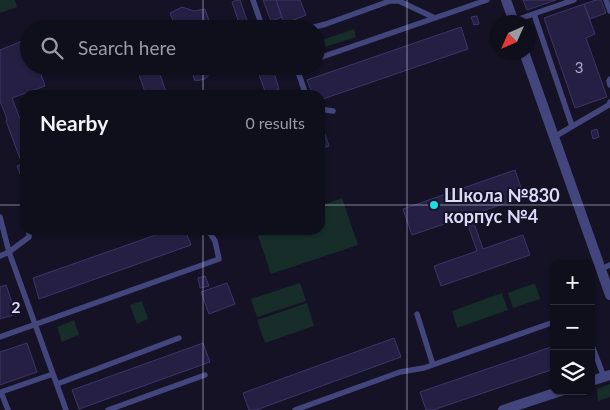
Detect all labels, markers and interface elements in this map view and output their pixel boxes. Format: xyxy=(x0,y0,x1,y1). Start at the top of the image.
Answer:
north arrow xyxy=(490,15,535,60)
search box xyxy=(20,20,325,75)
icon: search xyxy=(38,34,66,62)
text: Search here xyxy=(78,36,176,59)
house number: 3 xyxy=(575,58,583,76)
text: Nearby xyxy=(40,110,108,135)
text: 0 results xyxy=(245,113,305,132)
place label: Школа №830 корпус №4 xyxy=(444,184,560,227)
marker: Школа №830 корпус №4 xyxy=(428,199,440,211)
map controls xyxy=(550,260,595,395)
button: + xyxy=(550,260,595,305)
text: 2 xyxy=(11,297,21,316)
button: − xyxy=(550,305,595,350)
button: layers xyxy=(550,350,595,395)

